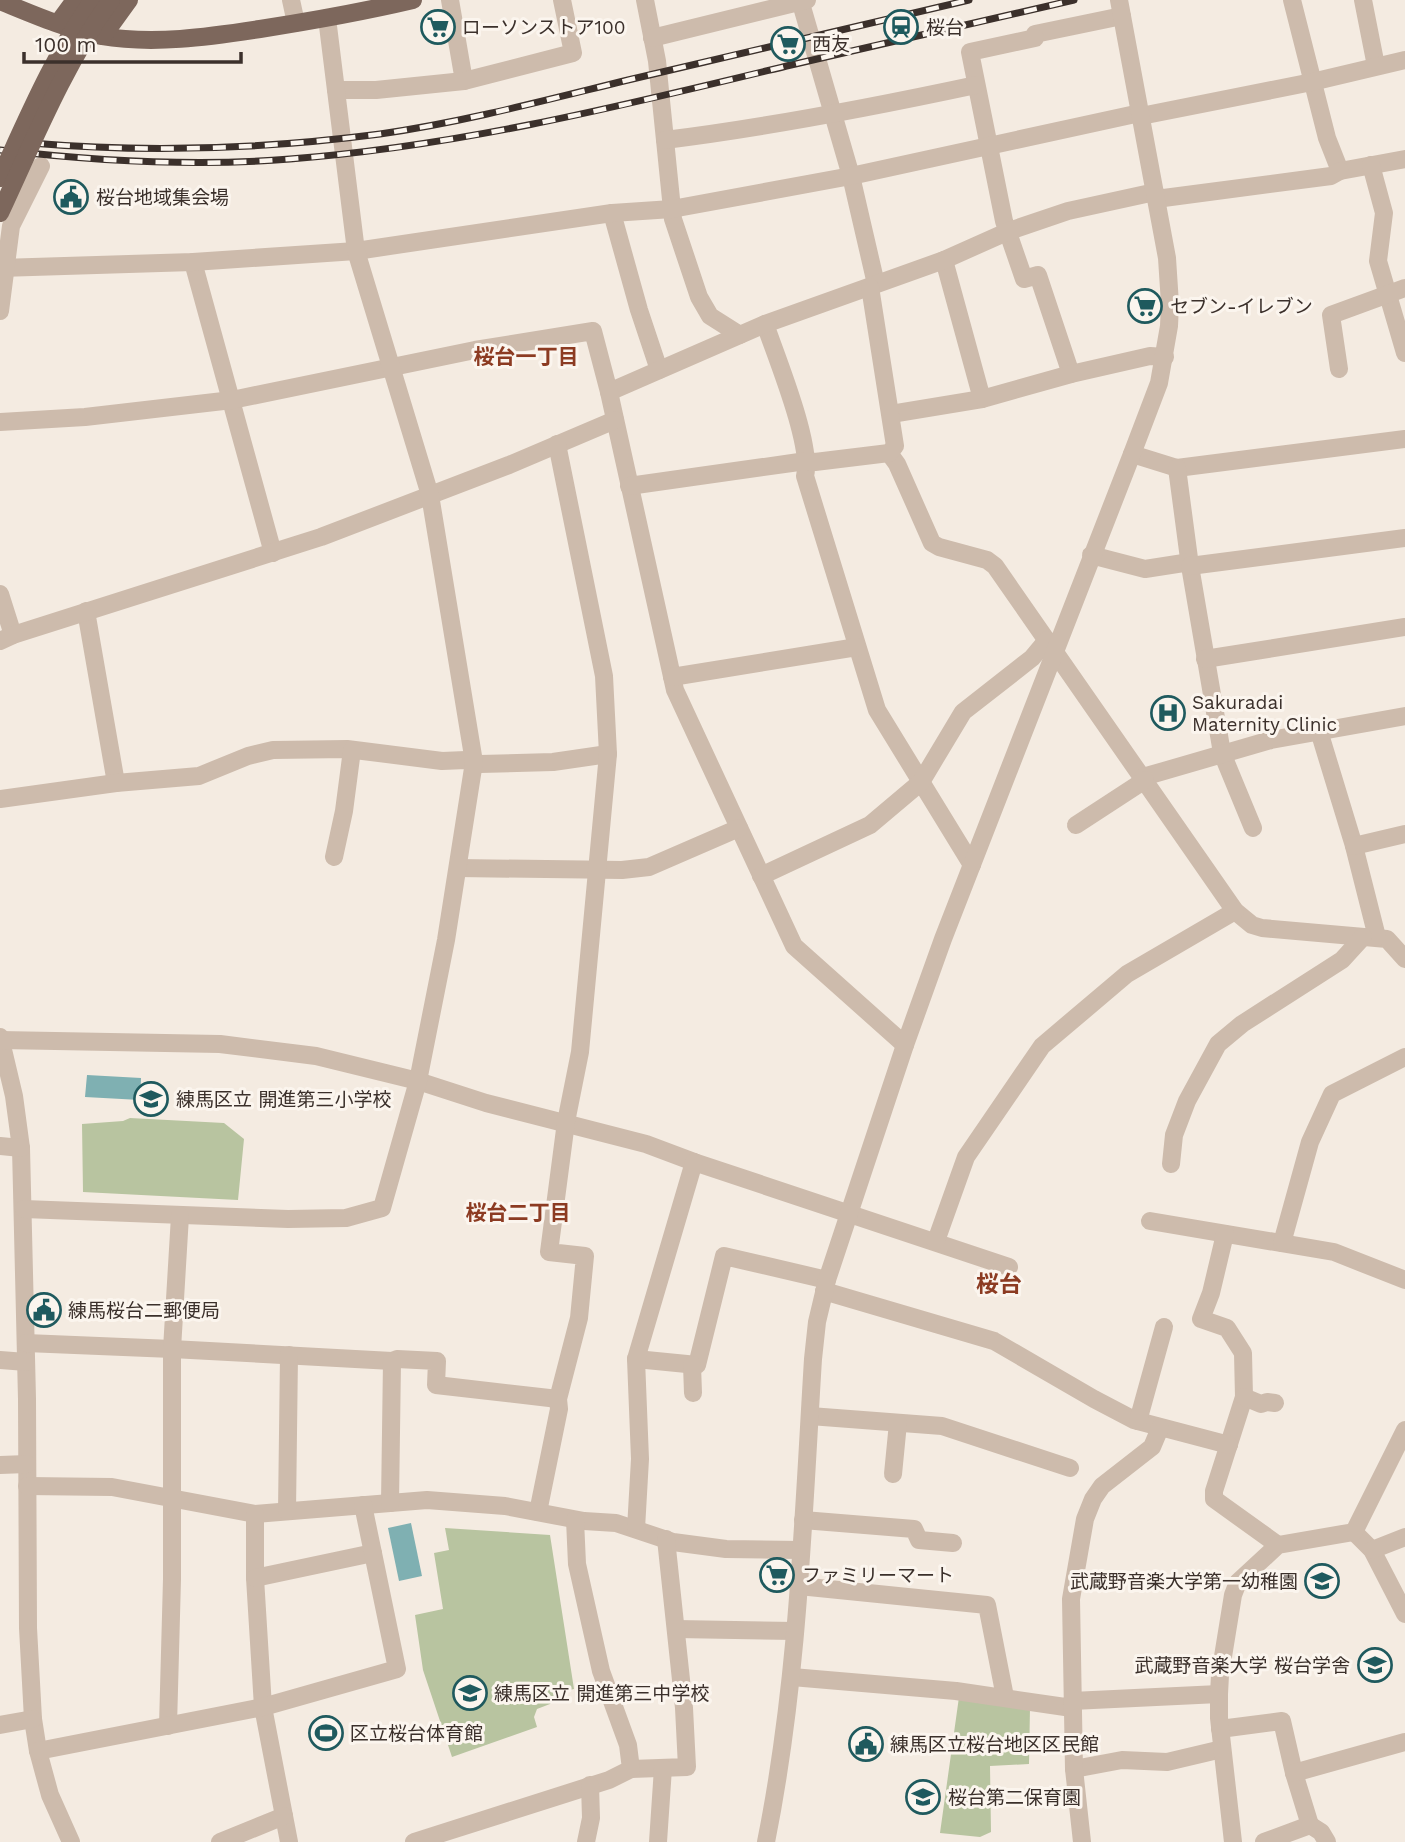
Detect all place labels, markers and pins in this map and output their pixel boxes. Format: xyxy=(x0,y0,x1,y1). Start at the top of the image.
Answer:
supermarket icon: ローソンストア100 xyxy=(419,8,457,46)
station icon: 桜台 xyxy=(882,8,920,46)
place label: ローソンストア100 xyxy=(462,16,626,39)
place label: 桜台 xyxy=(926,16,964,39)
supermarket icon: 西友 xyxy=(769,25,807,63)
place label: 西友 xyxy=(812,33,850,56)
public building icon: 桜台地域集会場 xyxy=(52,178,90,216)
place label: 桜台地域集会場 xyxy=(96,186,229,209)
supermarket icon: セブン-イレブン xyxy=(1126,287,1164,325)
place label: セブン-イレブン xyxy=(1170,295,1313,318)
place label: Sakuradai Maternity Clinic xyxy=(1192,691,1337,736)
hospital icon: Sakuradai Maternity Clinic xyxy=(1149,694,1187,732)
school or university icon: 練馬区立 開進第三小学校 xyxy=(132,1080,170,1118)
place label: 練馬区立 開進第三小学校 xyxy=(176,1088,391,1111)
public building icon: 練馬桜台二郵便局 xyxy=(25,1291,63,1329)
place label: 練馬桜台二郵便局 xyxy=(68,1299,220,1322)
supermarket icon: ファミリーマート xyxy=(758,1556,796,1594)
school or university icon: 武蔵野音楽大学第一幼稚園 xyxy=(1303,1562,1341,1600)
place label: ファミリーマート xyxy=(802,1564,954,1587)
place label: 武蔵野音楽大学第一幼稚園 xyxy=(1070,1570,1298,1593)
school or university icon: 武蔵野音楽大学 桜台学舎 xyxy=(1356,1646,1394,1684)
place label: 武蔵野音楽大学 桜台学舎 xyxy=(1135,1654,1350,1677)
school or university icon: 練馬区立 開進第三中学校 xyxy=(451,1674,489,1712)
place label: 練馬区立 開進第三中学校 xyxy=(494,1682,709,1705)
sports icon: 区立桜台体育館 xyxy=(307,1714,345,1752)
place label: 区立桜台体育館 xyxy=(350,1722,483,1745)
public building icon: 練馬区立桜台地区区民館 xyxy=(847,1725,885,1763)
place label: 練馬区立桜台地区区民館 xyxy=(890,1733,1099,1756)
school or university icon: 桜台第二保育園 xyxy=(904,1778,942,1816)
place label: 桜台第二保育園 xyxy=(948,1786,1081,1809)

